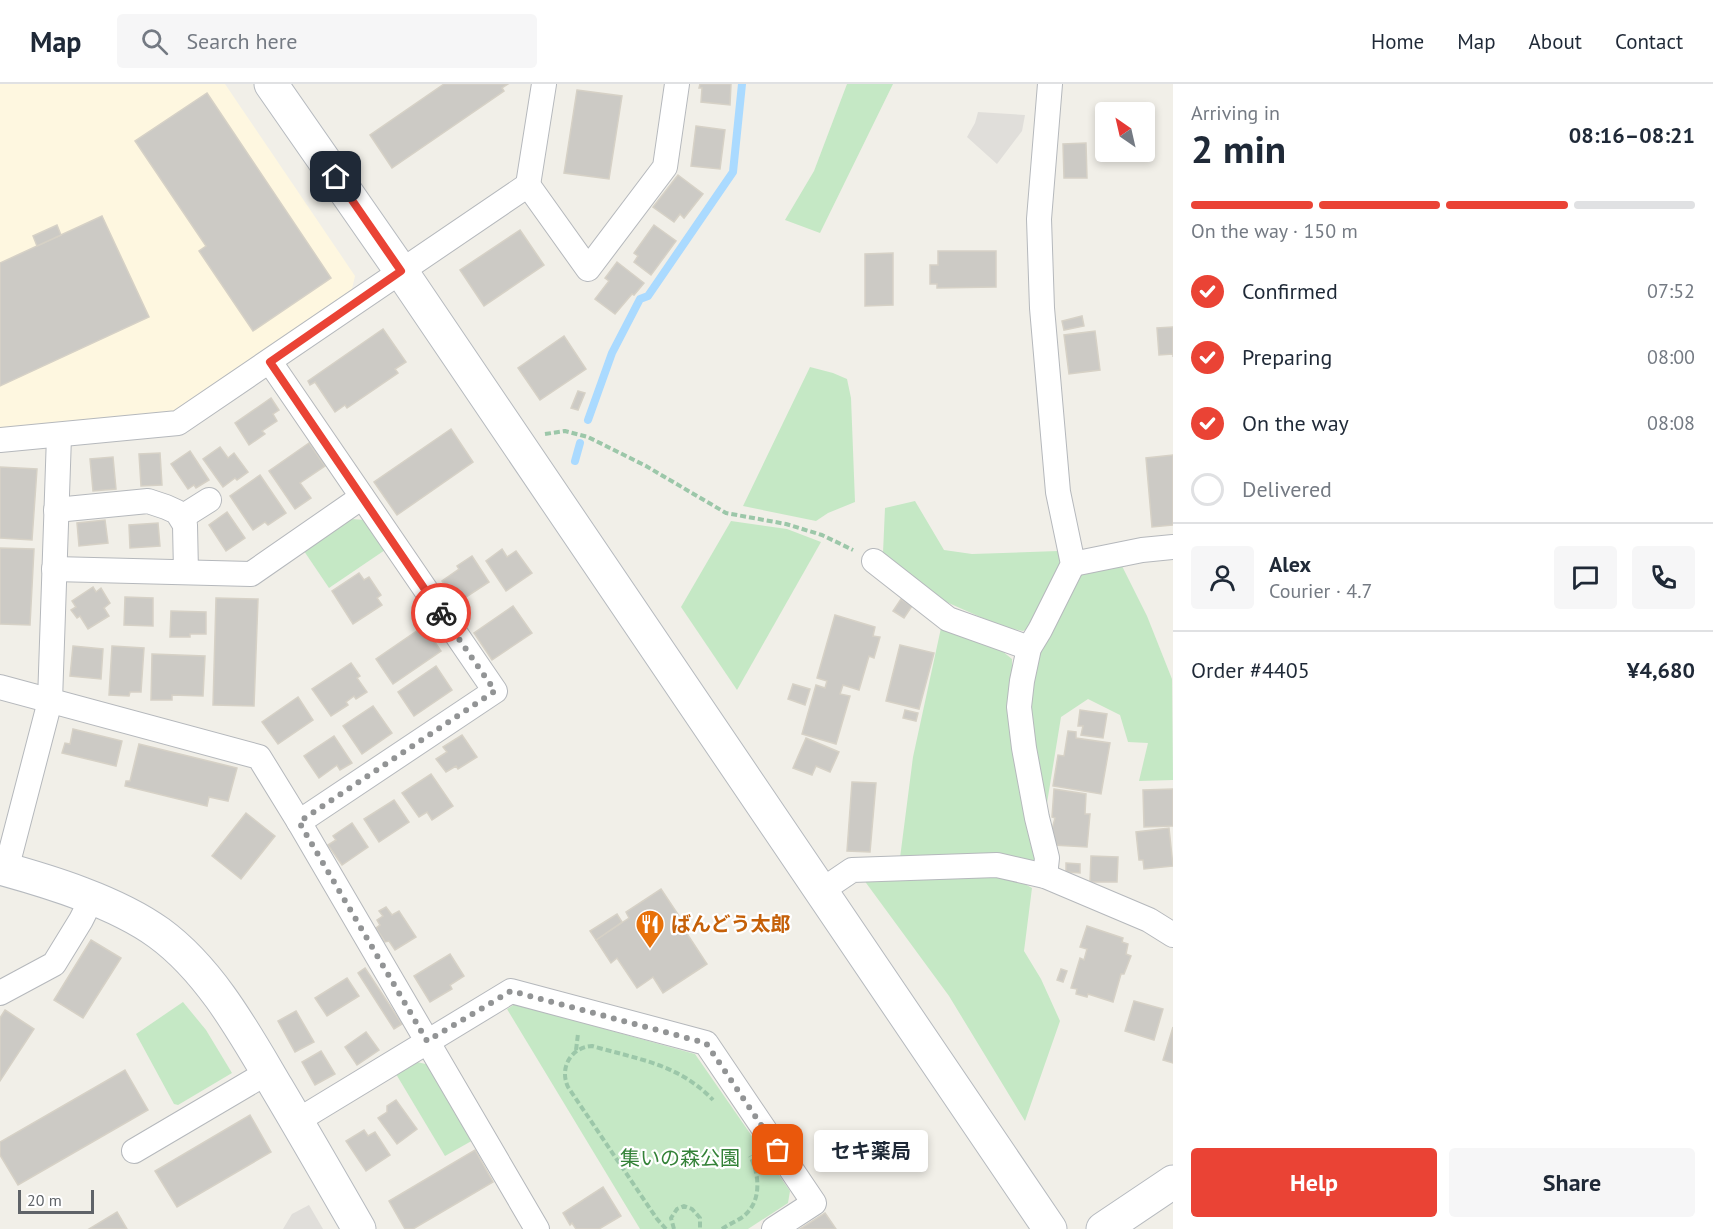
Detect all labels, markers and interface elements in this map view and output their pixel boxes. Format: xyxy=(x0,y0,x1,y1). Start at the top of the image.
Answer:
search box xyxy=(117,14,537,68)
text: Map xyxy=(30,23,81,60)
icon: search xyxy=(138,25,171,58)
text: Search here xyxy=(186,27,297,55)
text: Home xyxy=(1371,28,1424,55)
text: Map xyxy=(1457,28,1496,55)
text: About xyxy=(1529,28,1582,55)
text: Contact xyxy=(1615,28,1683,55)
text: Arriving in xyxy=(1191,100,1280,126)
north arrow xyxy=(1095,102,1155,162)
map controls xyxy=(1095,102,1155,162)
text: 08:16–08:21 xyxy=(1569,121,1695,149)
text: 2 min xyxy=(1191,123,1286,174)
pin xyxy=(310,151,361,202)
icon: home xyxy=(319,160,352,193)
text: On the way · 150 m xyxy=(1191,218,1358,244)
icon: check xyxy=(1191,275,1224,308)
text: Confirmed xyxy=(1242,277,1338,305)
text: 07:52 xyxy=(1647,278,1695,304)
icon: check xyxy=(1191,341,1224,374)
text: Preparing xyxy=(1242,343,1332,371)
text: 08:00 xyxy=(1647,344,1695,370)
icon: check xyxy=(1191,407,1224,440)
text: On the way xyxy=(1242,409,1349,437)
text: 08:08 xyxy=(1647,410,1695,436)
text: Delivered xyxy=(1242,475,1332,503)
button: person xyxy=(1191,546,1254,609)
button: chat xyxy=(1554,546,1617,609)
button: phone xyxy=(1632,546,1695,609)
text: Alex xyxy=(1269,550,1311,578)
text: Courier · 4.7 xyxy=(1269,578,1372,604)
courier xyxy=(411,583,471,643)
icon: bike xyxy=(425,597,458,630)
text: Order #4405 xyxy=(1191,656,1310,684)
text: ¥4,680 xyxy=(1627,656,1695,684)
restaurant icon: ばんどう太郎 xyxy=(634,908,666,950)
place label: ばんどう太郎 xyxy=(671,911,790,937)
pin xyxy=(752,1124,803,1175)
callout: セキ薬局 xyxy=(814,1129,928,1171)
icon: bag xyxy=(761,1133,794,1166)
text: セキ薬局 xyxy=(831,1138,911,1164)
park label: 集いの森公園 xyxy=(620,1145,740,1171)
button: Help xyxy=(1191,1148,1437,1217)
button: Share xyxy=(1449,1148,1695,1217)
scale bar xyxy=(18,1187,94,1214)
text: 20 m xyxy=(27,1190,62,1210)

